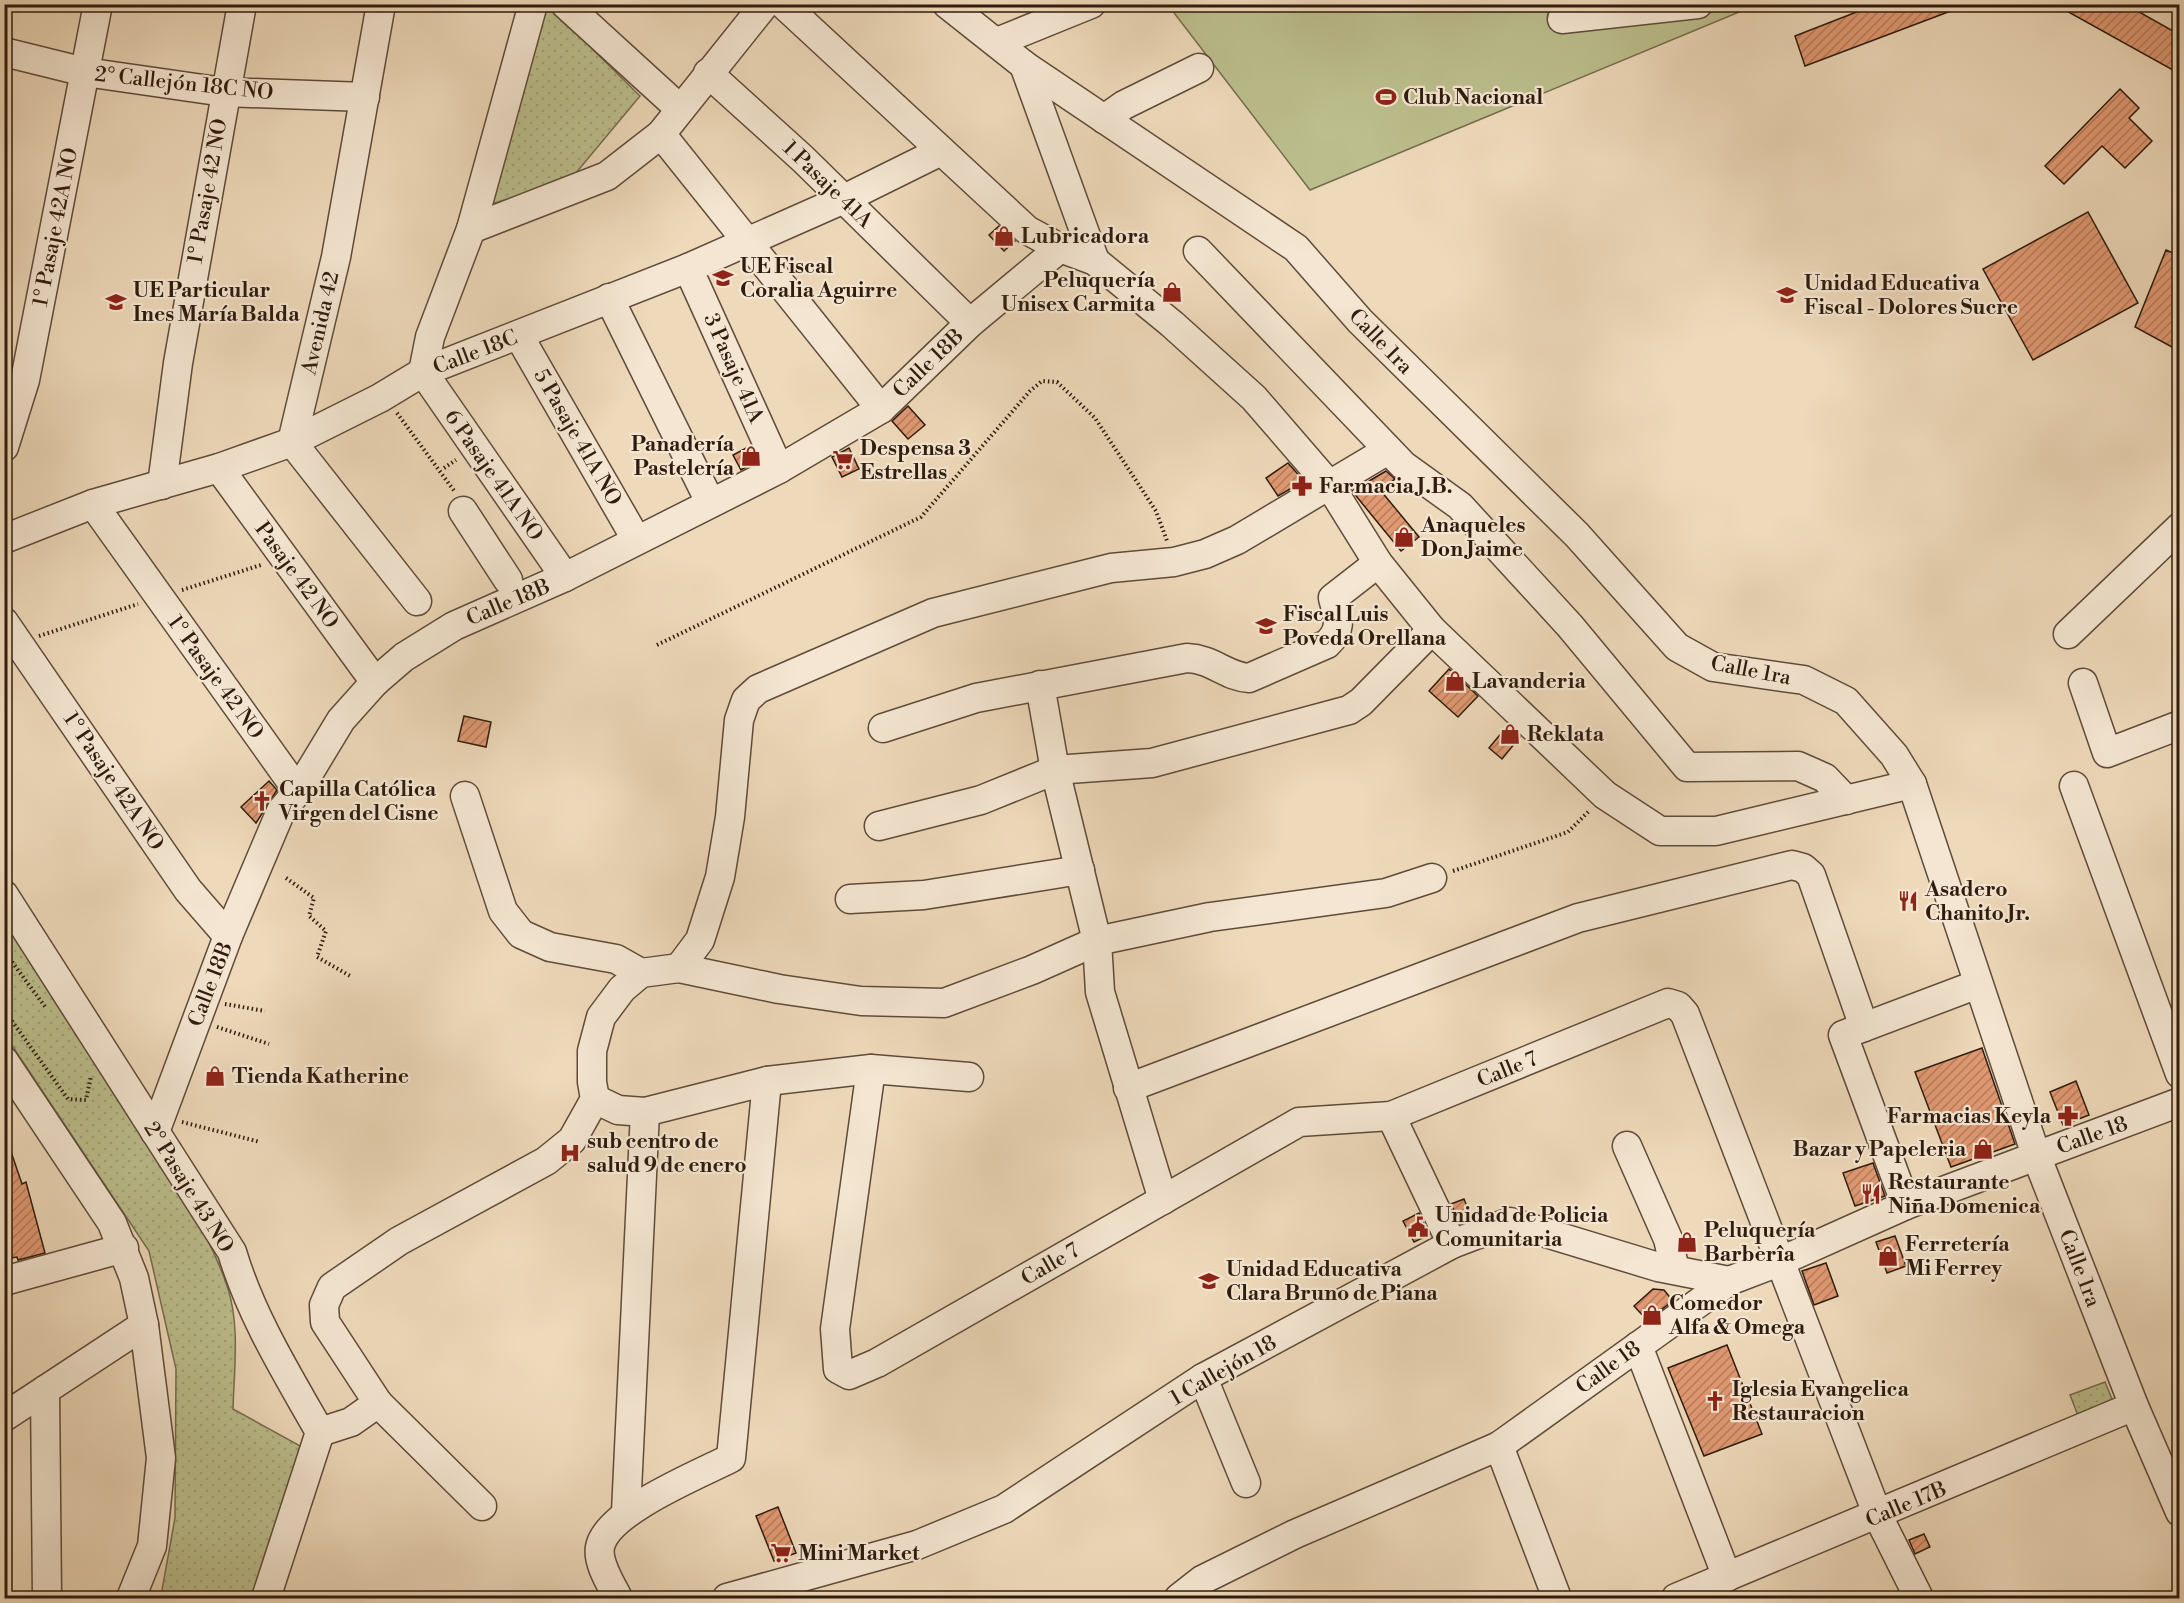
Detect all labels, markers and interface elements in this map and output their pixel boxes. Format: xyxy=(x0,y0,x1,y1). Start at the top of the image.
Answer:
street label: 2° Callejón 18C NO xyxy=(93,62,275,106)
sports icon: Club Nacional xyxy=(1374,85,1398,109)
place label: Club Nacional xyxy=(1403,85,1543,111)
street label: 1° Pasaje 42 NO xyxy=(182,117,234,266)
street label: 1 Pasaje 41A xyxy=(777,136,878,234)
street label: 1° Pasaje 42A NO xyxy=(28,146,84,309)
shop icon: Lubricadora xyxy=(992,224,1016,248)
place label: Lubricadora xyxy=(1021,224,1150,250)
place label: UE Fiscal Coralia Aguirre xyxy=(740,254,897,304)
school or university icon: UE Fiscal Coralia Aguirre xyxy=(711,266,735,290)
place label: Peluquería Unisex Carmita xyxy=(1001,268,1156,318)
street label: Avenida 42 xyxy=(296,269,345,378)
place label: Unidad Educativa Fiscal - Dolores Sucre xyxy=(1804,271,2018,321)
place label: UE Particular Ines María Balda xyxy=(133,278,300,328)
shop icon: Peluquería Unisex Carmita xyxy=(1160,280,1184,304)
school or university icon: Unidad Educativa Fiscal - Dolores Sucre xyxy=(1775,283,1799,307)
school or university icon: UE Particular Ines María Balda xyxy=(104,290,128,314)
street label: Calle 1ra xyxy=(1343,303,1418,380)
street label: 3 Pasaje 41A xyxy=(697,310,769,428)
street label: Calle 18B xyxy=(888,324,970,404)
street label: Calle 18C xyxy=(429,325,521,381)
street label: 5 Pasaje 41A NO xyxy=(528,365,627,510)
street label: 6 Pasaje 41A NO xyxy=(438,405,548,546)
place label: Panadería Pastelería xyxy=(631,432,735,482)
place label: Despensa 3 Estrellas xyxy=(860,436,971,486)
shop icon: Panadería Pastelería xyxy=(739,444,763,468)
supermarket icon: Despensa 3 Estrellas xyxy=(831,448,855,472)
pharmacy icon: Farmacia J.B. xyxy=(1290,474,1314,498)
place label: Farmacia J.B. xyxy=(1319,474,1453,500)
place label: Anaqueles Don Jaime xyxy=(1420,513,1525,563)
street label: Pasaje 42 NO xyxy=(249,517,344,634)
shop icon: Anaqueles Don Jaime xyxy=(1392,525,1416,549)
street label: Calle 18B xyxy=(462,574,554,632)
place label: Fiscal Luis Poveda Orellana xyxy=(1283,602,1447,652)
street label: 1° Pasaje 42 NO xyxy=(161,611,269,745)
school or university icon: Fiscal Luis Poveda Orellana xyxy=(1254,614,1278,638)
street label: Calle 1ra xyxy=(1709,650,1793,692)
shop icon: Lavanderia xyxy=(1443,669,1467,693)
place label: Lavanderia xyxy=(1472,669,1587,695)
street label: 1° Pasaje 42A NO xyxy=(57,707,169,856)
shop icon: Reklata xyxy=(1498,722,1522,746)
place label: Reklata xyxy=(1527,722,1605,748)
place label: Capilla Católica Virgen del Cisne xyxy=(278,777,438,827)
church icon: Capilla Católica Virgen del Cisne xyxy=(250,789,274,813)
place label: Asadero Chanito Jr. xyxy=(1924,877,2030,927)
restaurant icon: Asadero Chanito Jr. xyxy=(1896,889,1920,913)
street label: Calle 18B xyxy=(183,938,239,1030)
street label: Calle 7 xyxy=(1473,1046,1542,1094)
shop icon: Tienda Katherine xyxy=(203,1064,227,1088)
place label: Tienda Katherine xyxy=(232,1064,409,1090)
place label: Farmacias Keyla xyxy=(1887,1104,2052,1130)
pharmacy icon: Farmacias Keyla xyxy=(2056,1104,2080,1128)
street label: Calle 18 xyxy=(2053,1111,2132,1161)
street label: 2° Pasaje 43 NO xyxy=(138,1117,239,1258)
place label: sub centro de salud 9 de enero xyxy=(587,1129,747,1179)
place label: Bazar y Papeleria xyxy=(1793,1137,1967,1163)
shop icon: Bazar y Papeleria xyxy=(1971,1137,1995,1161)
hospital icon: sub centro de salud 9 de enero xyxy=(558,1141,582,1165)
place label: Restaurante Niña Domenica xyxy=(1888,1170,2041,1220)
restaurant icon: Restaurante Niña Domenica xyxy=(1859,1182,1883,1206)
place label: Unidad de Policia Comunitaria xyxy=(1435,1203,1609,1253)
public building icon: Unidad de Policia Comunitaria xyxy=(1406,1215,1430,1239)
place label: Peluquería Barberîa xyxy=(1704,1218,1816,1268)
street label: Calle 1ra xyxy=(2052,1226,2106,1311)
shop icon: Peluquería Barberîa xyxy=(1675,1230,1699,1254)
place label: Ferretería Mi Ferrey xyxy=(1905,1232,2010,1282)
street label: Calle 7 xyxy=(1017,1238,1085,1292)
shop icon: Ferretería Mi Ferrey xyxy=(1876,1244,1900,1268)
place label: Unidad Educativa Clara Bruno de Piana xyxy=(1226,1257,1438,1307)
school or university icon: Unidad Educativa Clara Bruno de Piana xyxy=(1197,1269,1221,1293)
place label: Comedor Alfa & Omega xyxy=(1668,1291,1806,1341)
shop icon: Comedor Alfa & Omega xyxy=(1640,1303,1664,1327)
street label: 1 Callejón 18 xyxy=(1166,1330,1281,1412)
street label: Calle 18 xyxy=(1571,1336,1646,1400)
place label: Iglesia Evangelica Restauracion xyxy=(1732,1377,1910,1427)
church icon: Iglesia Evangelica Restauracion xyxy=(1703,1389,1727,1413)
street label: Calle 17B xyxy=(1862,1476,1951,1534)
supermarket icon: Mini Market xyxy=(769,1541,793,1565)
place label: Mini Market xyxy=(798,1541,920,1567)

